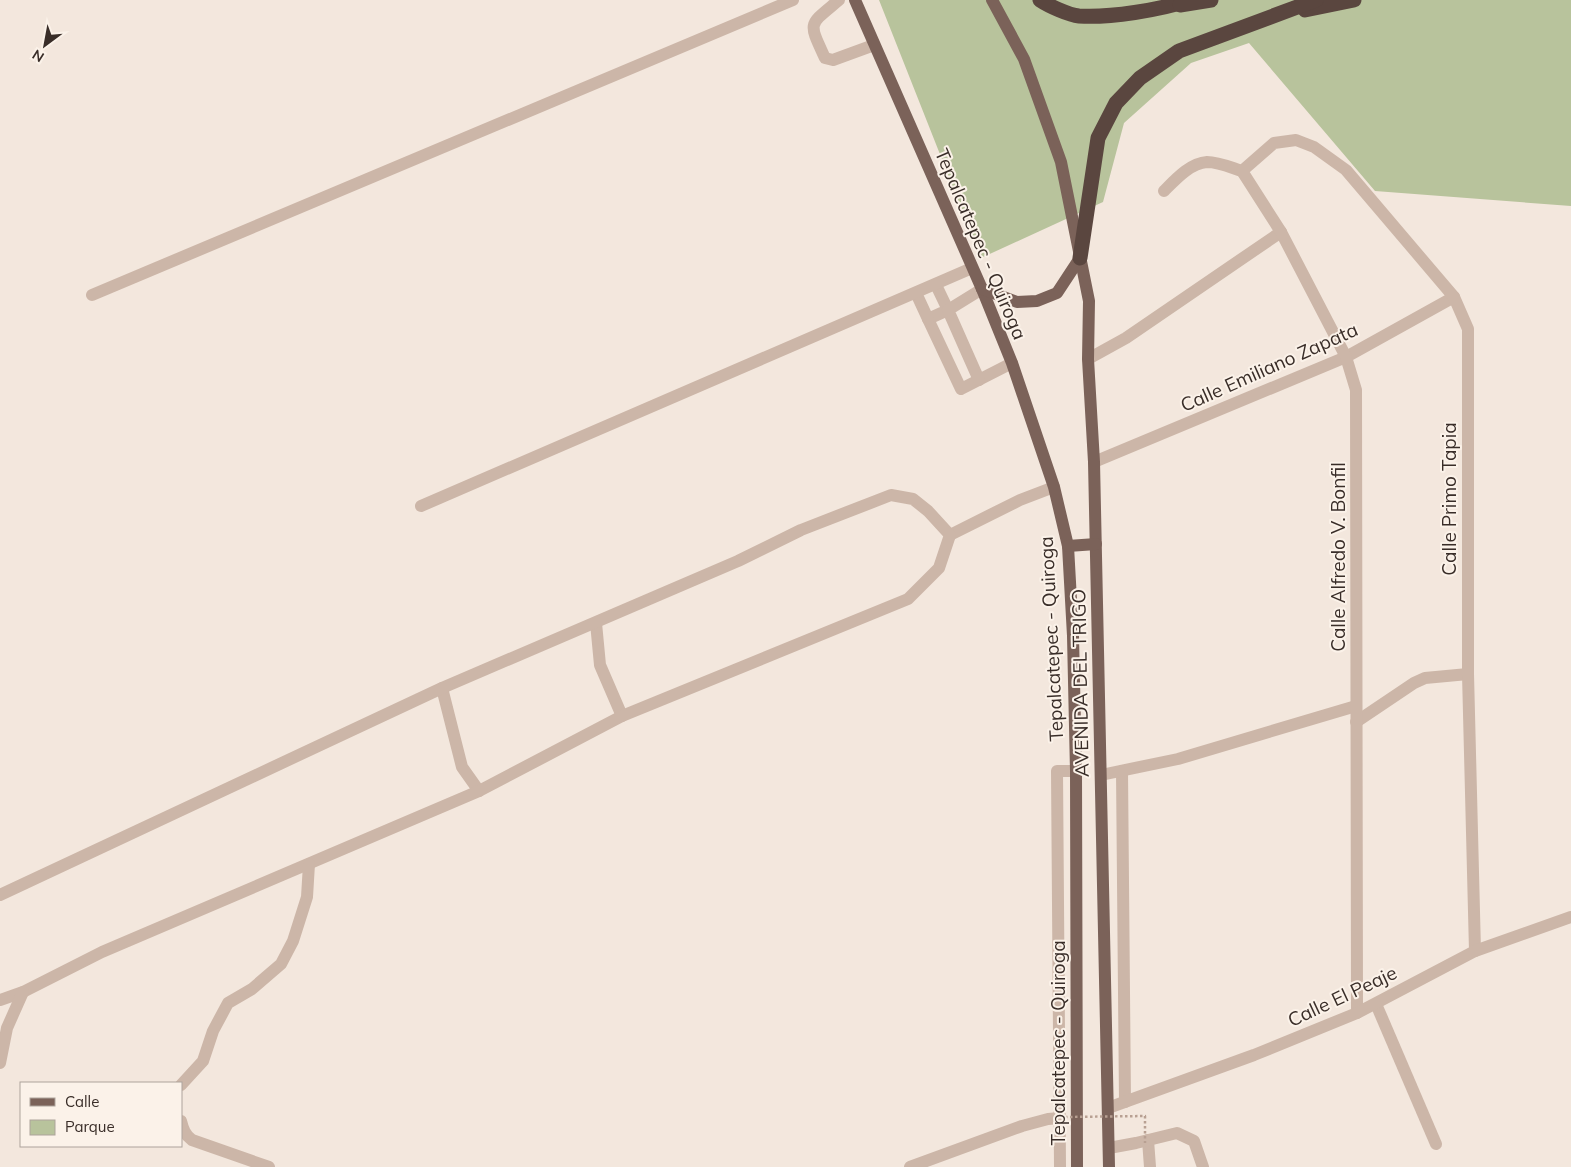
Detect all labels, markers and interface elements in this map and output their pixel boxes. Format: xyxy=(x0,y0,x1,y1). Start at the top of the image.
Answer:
north arrow xyxy=(20,20,70,70)
text: N xyxy=(29,46,47,66)
street label: Tepalcatepec - Quiroga xyxy=(930,145,1032,343)
street label: Calle Emiliano Zapata xyxy=(1177,317,1361,417)
street label: Calle Primo Tapia xyxy=(1437,422,1461,576)
street label: Calle Alfredo V. Bonfil xyxy=(1326,462,1350,652)
street label: Tepalcatepec - Quiroga xyxy=(1034,536,1068,742)
street label: AVENIDA DEL TRIGO xyxy=(1066,589,1094,777)
street label: Tepalcatepec - Quiroga xyxy=(1046,940,1070,1146)
street label: Calle El Peaje xyxy=(1284,960,1400,1032)
legend xyxy=(20,1082,182,1147)
text: Calle xyxy=(65,1092,99,1111)
text: Parque xyxy=(65,1117,115,1136)

